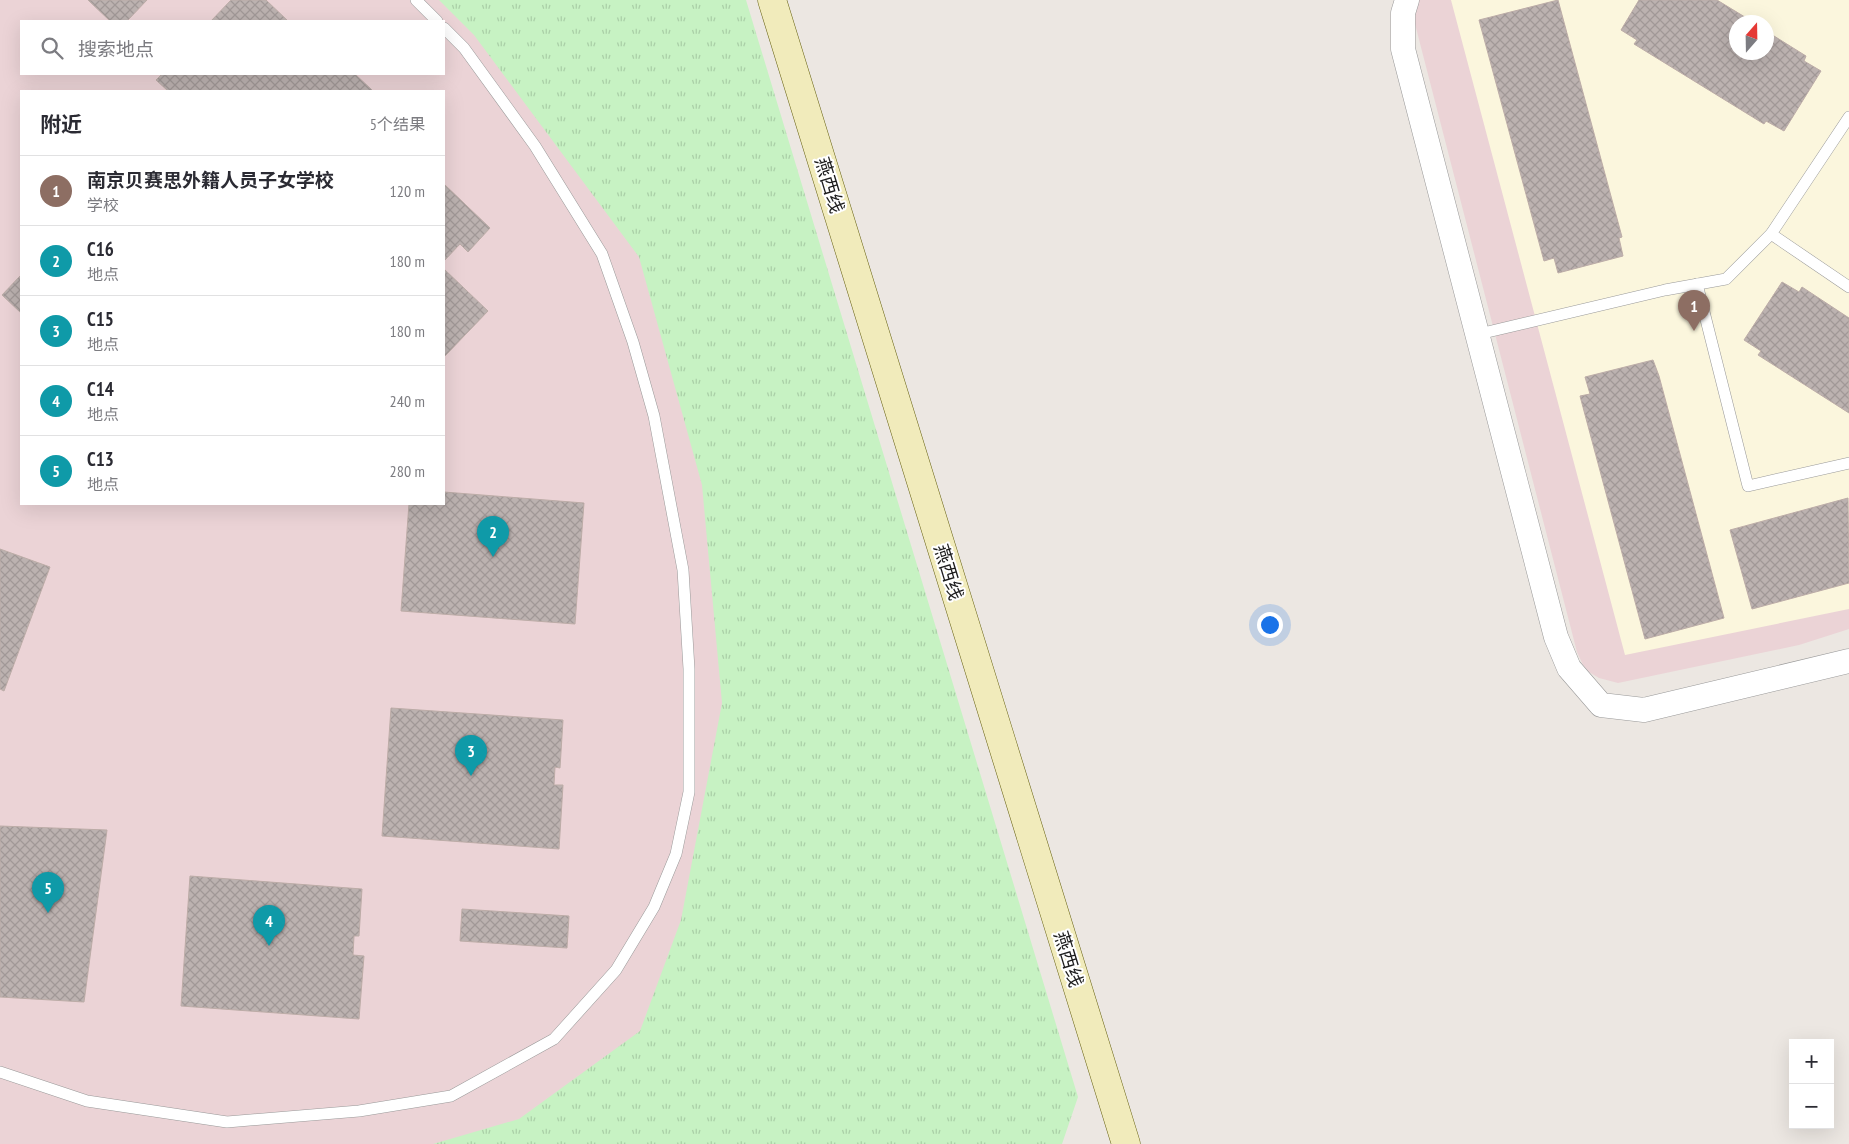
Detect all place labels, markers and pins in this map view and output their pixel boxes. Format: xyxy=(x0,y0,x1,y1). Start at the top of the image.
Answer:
pin: 1 xyxy=(1678,290,1710,331)
pin: 2 xyxy=(477,516,509,557)
pin: 3 xyxy=(455,735,487,776)
pin: 5 xyxy=(32,872,64,913)
pin: 4 xyxy=(253,905,285,946)

